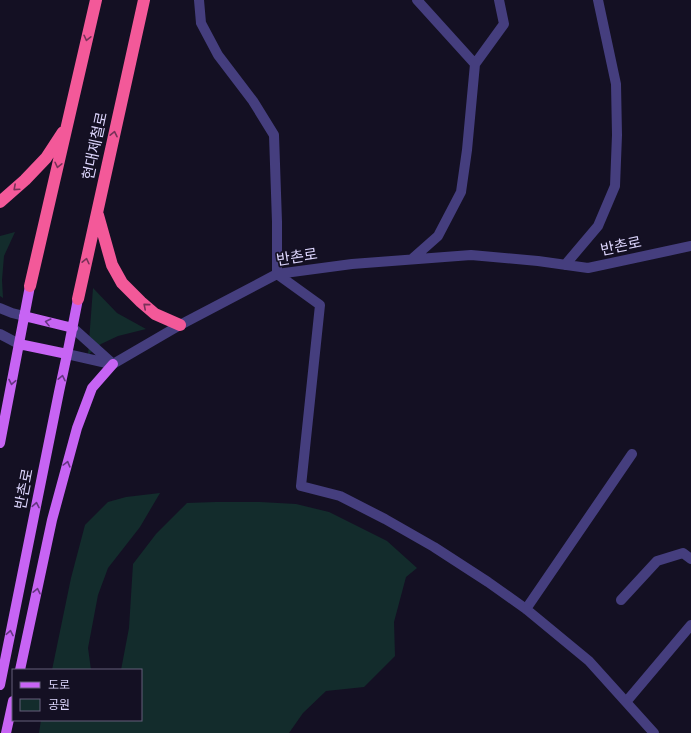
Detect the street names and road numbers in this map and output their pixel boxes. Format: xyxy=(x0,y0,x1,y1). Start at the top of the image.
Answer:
street label: 현대제철로 xyxy=(79,110,112,182)
street label: 반촌로 xyxy=(599,233,643,260)
street label: 반촌로 xyxy=(275,245,319,270)
street label: 반촌로 xyxy=(11,467,38,511)

